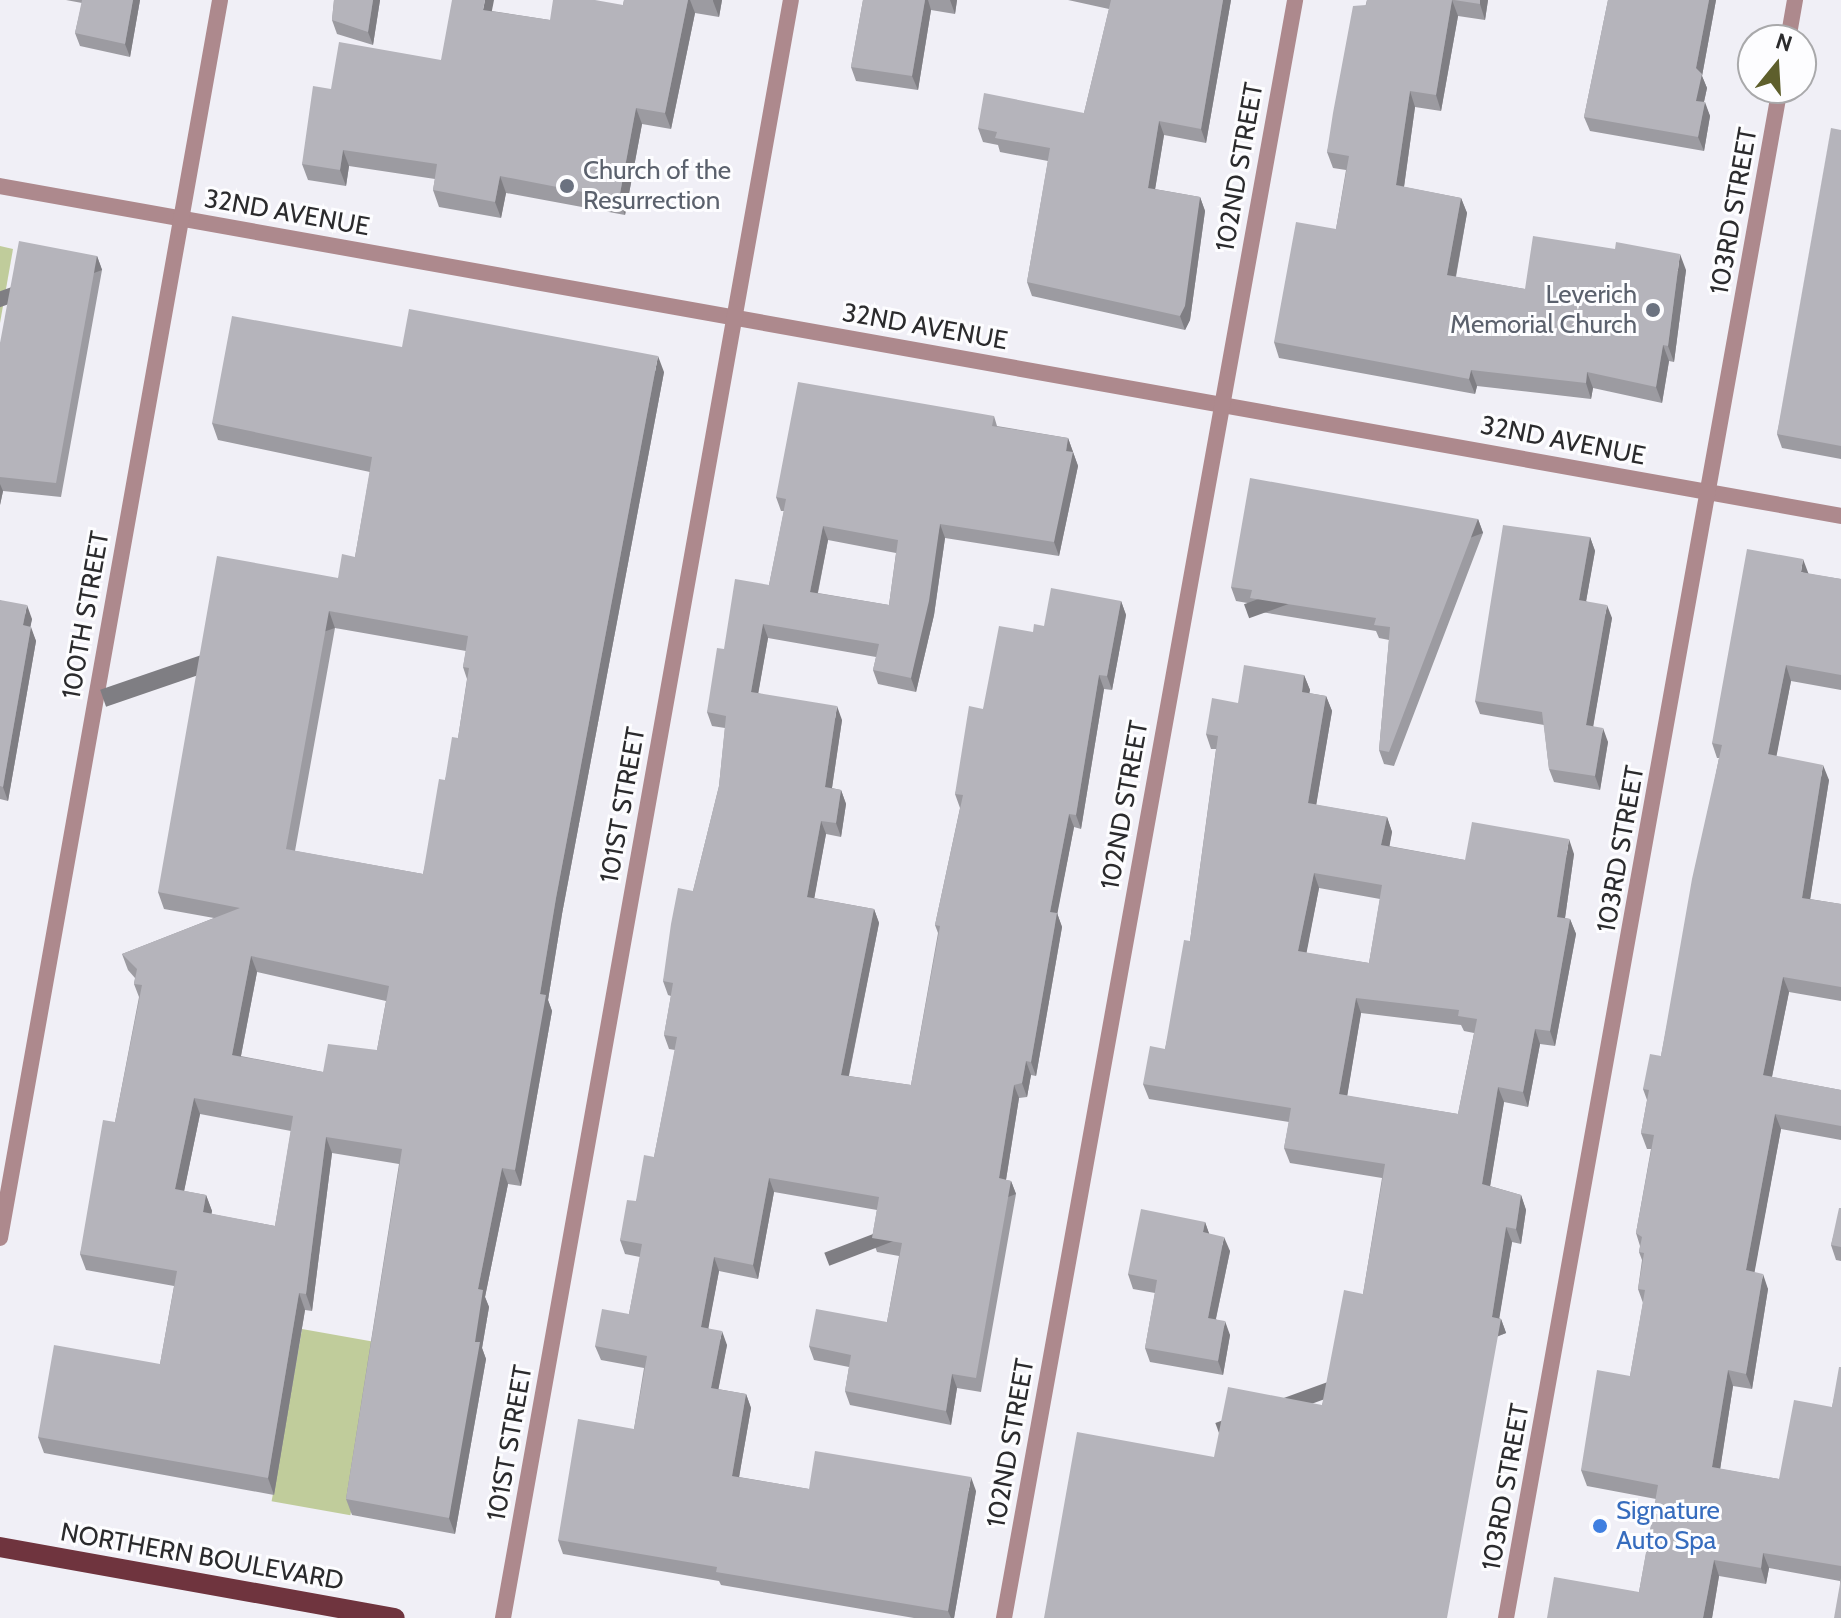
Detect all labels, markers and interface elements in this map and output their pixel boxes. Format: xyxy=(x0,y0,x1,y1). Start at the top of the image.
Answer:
north arrow xyxy=(1737,24,1817,104)
text: N xyxy=(1772,27,1796,58)
street label: 102ND STREET xyxy=(1210,80,1270,254)
street label: 103RD STREET xyxy=(1704,125,1764,297)
place label: Church of the Resurrection xyxy=(583,155,731,216)
marker: Church of the Resurrection xyxy=(558,177,576,195)
street label: 32ND AVENUE xyxy=(202,183,372,243)
place label: Leverich Memorial Church xyxy=(1450,279,1637,340)
street label: 32ND AVENUE xyxy=(840,297,1010,357)
marker: Leverich Memorial Church xyxy=(1644,301,1662,319)
street label: 32ND AVENUE xyxy=(1478,410,1648,472)
street label: 100TH STREET xyxy=(56,529,116,701)
street label: 102ND STREET xyxy=(1095,718,1155,892)
street label: 101ST STREET xyxy=(594,725,652,885)
street label: 103RD STREET xyxy=(1591,763,1651,935)
street label: 102ND STREET xyxy=(981,1356,1041,1530)
street label: 101ST STREET xyxy=(481,1363,539,1523)
street label: 103RD STREET xyxy=(1476,1401,1536,1573)
place label: Signature Auto Spa xyxy=(1616,1495,1720,1556)
street label: NORTHERN BOULEVARD xyxy=(58,1517,346,1597)
marker: Signature Auto Spa xyxy=(1591,1517,1609,1535)

